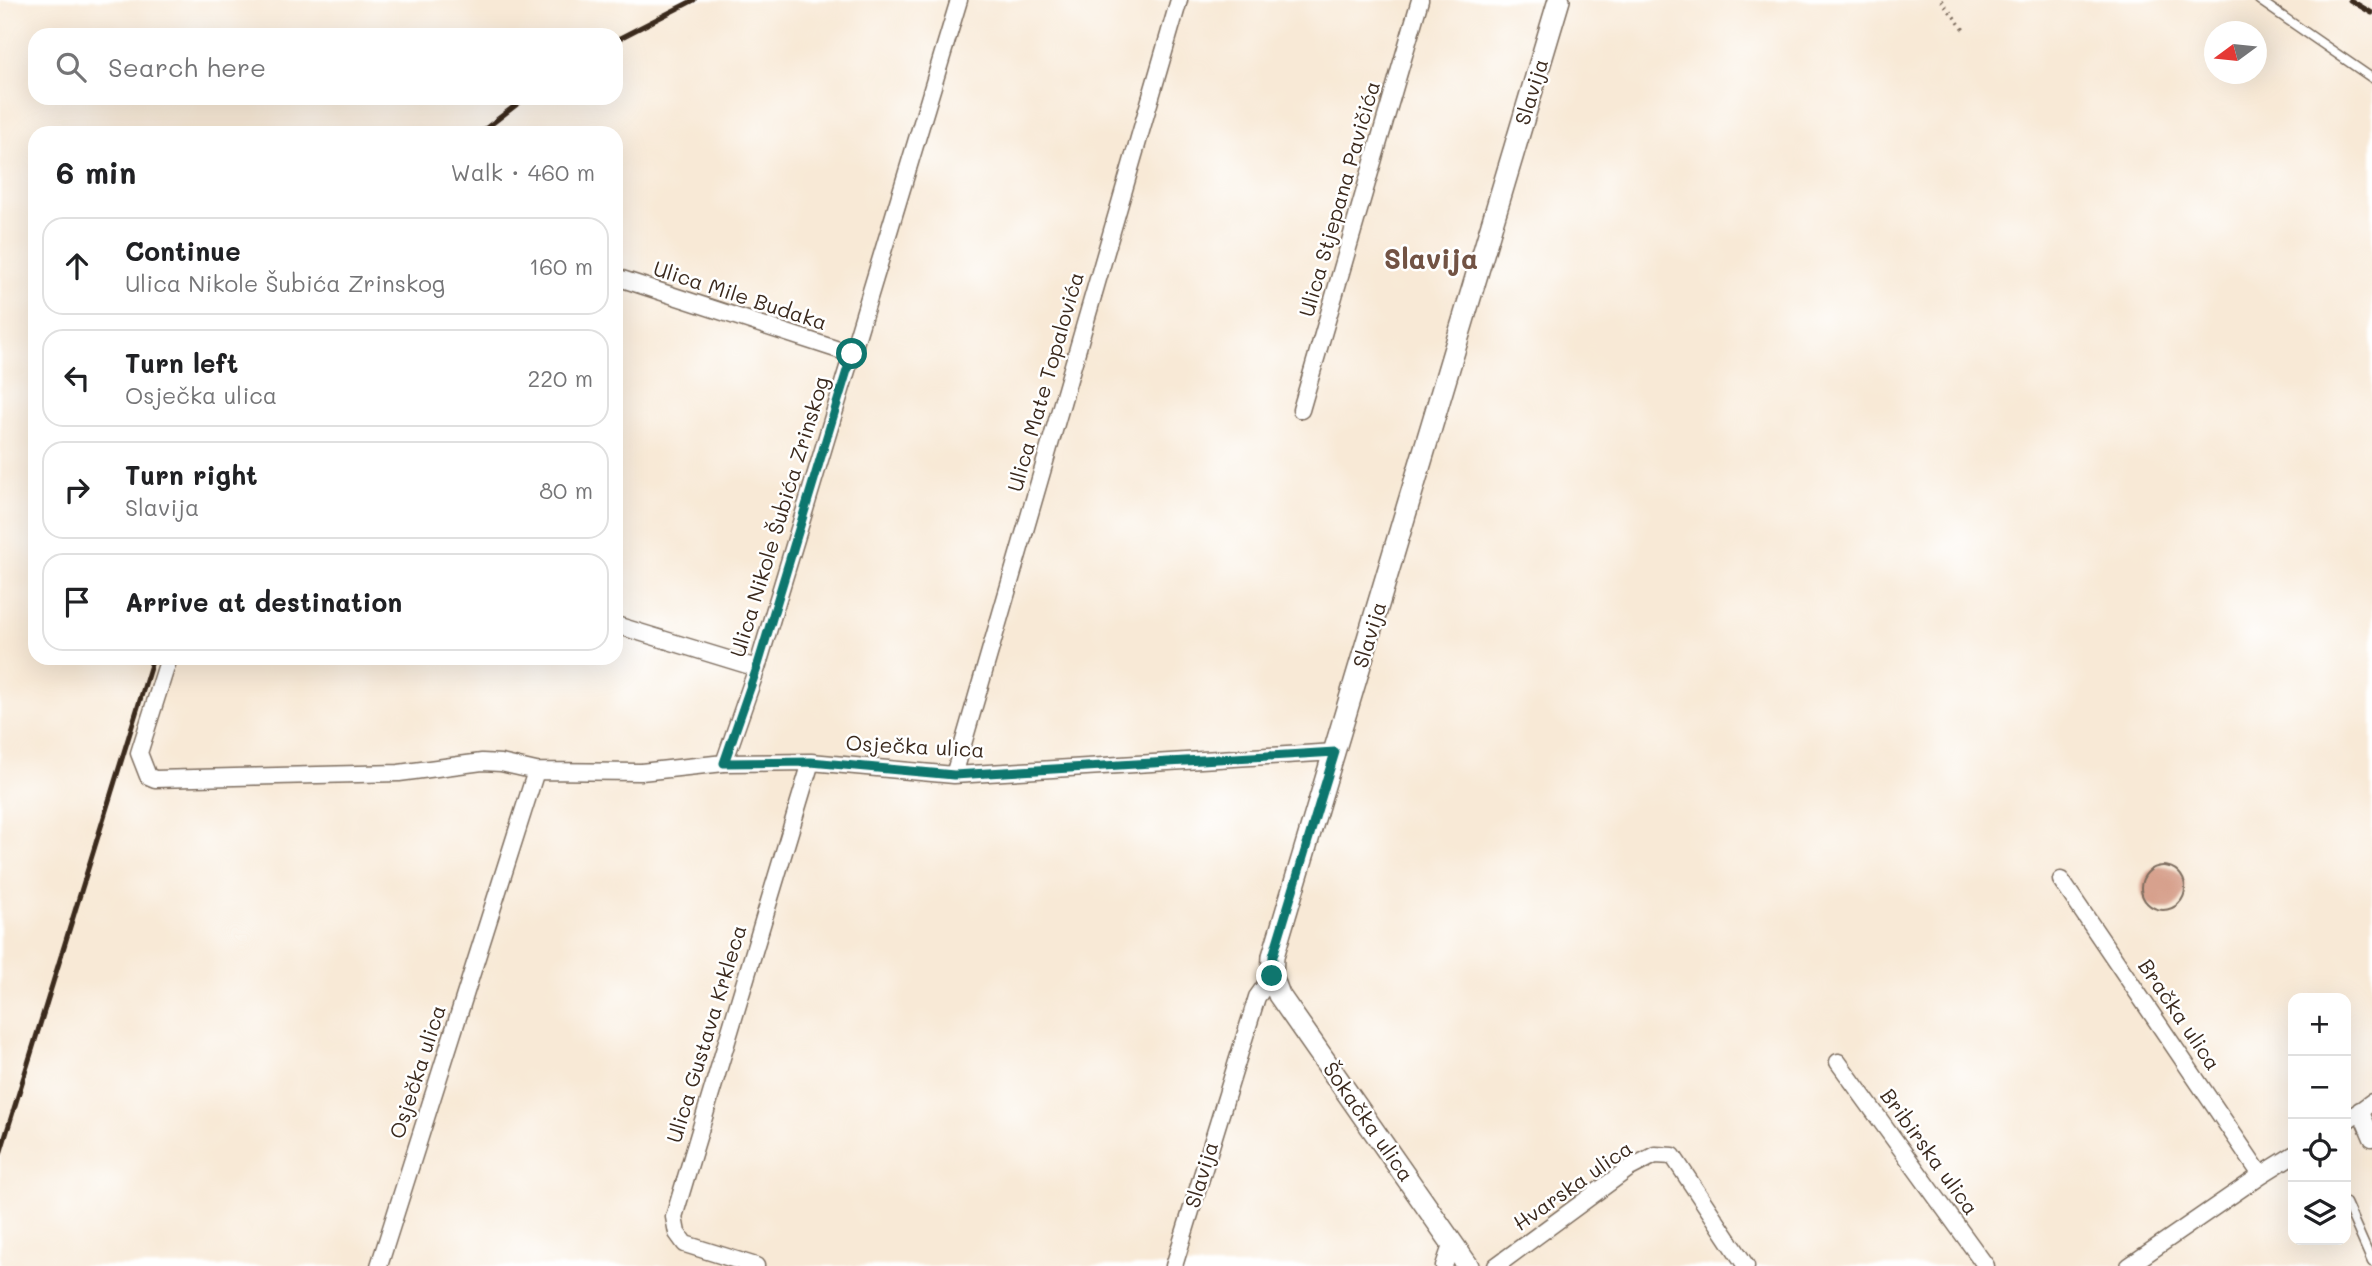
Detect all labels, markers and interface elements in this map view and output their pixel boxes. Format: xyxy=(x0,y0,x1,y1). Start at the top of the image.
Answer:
north arrow xyxy=(2204,21,2267,84)
search box xyxy=(28,28,623,105)
icon: search xyxy=(52,48,90,86)
text: Search here xyxy=(108,50,266,84)
street label: Slavija xyxy=(1508,55,1553,128)
street label: Ulica Stjepana Pavičića xyxy=(1292,78,1385,320)
text: 6 min xyxy=(56,152,136,192)
text: Walk · 460 m xyxy=(450,157,595,187)
text: Continue xyxy=(125,234,241,268)
district label: Slavija xyxy=(1384,240,1478,276)
icon: ahead xyxy=(58,247,96,285)
text: 160 m xyxy=(529,251,593,281)
street label: Ulica Mile Budaka xyxy=(650,254,831,335)
text: Ulica Nikole Šubića Zrinskog xyxy=(125,268,445,298)
street label: Ulica Mate Topalovića xyxy=(1000,269,1089,495)
route start xyxy=(836,338,867,369)
text: Turn left xyxy=(125,346,238,380)
icon: left xyxy=(58,359,96,397)
text: 220 m xyxy=(527,363,593,393)
street label: Ulica Nikole Šubića Zrinskog xyxy=(723,373,834,660)
text: Osječka ulica xyxy=(125,380,277,410)
text: Turn right xyxy=(125,458,258,492)
icon: right xyxy=(58,471,96,509)
text: 80 m xyxy=(539,475,593,505)
text: Slavija xyxy=(125,492,199,522)
icon: arrive xyxy=(58,583,96,621)
text: Arrive at destination xyxy=(125,585,402,619)
street label: Slavija xyxy=(1346,598,1391,671)
street label: Osječka ulica xyxy=(845,728,985,763)
street label: Ulica Gustava Krkleca xyxy=(660,921,752,1146)
street label: Bračka ulica xyxy=(2133,953,2227,1075)
route end xyxy=(1256,960,1287,991)
map controls xyxy=(2288,993,2351,1245)
button: + xyxy=(2288,993,2351,1056)
street label: Osječka ulica xyxy=(382,1001,451,1142)
street label: Šokačka ulica xyxy=(1318,1056,1421,1186)
button: − xyxy=(2288,1056,2351,1119)
street label: Bribirska ulica xyxy=(1875,1082,1985,1220)
button: locate xyxy=(2288,1119,2351,1182)
street label: Hvarska ulica xyxy=(1507,1134,1637,1236)
street label: Slavija xyxy=(1178,1138,1223,1211)
button: layers xyxy=(2288,1182,2351,1245)

